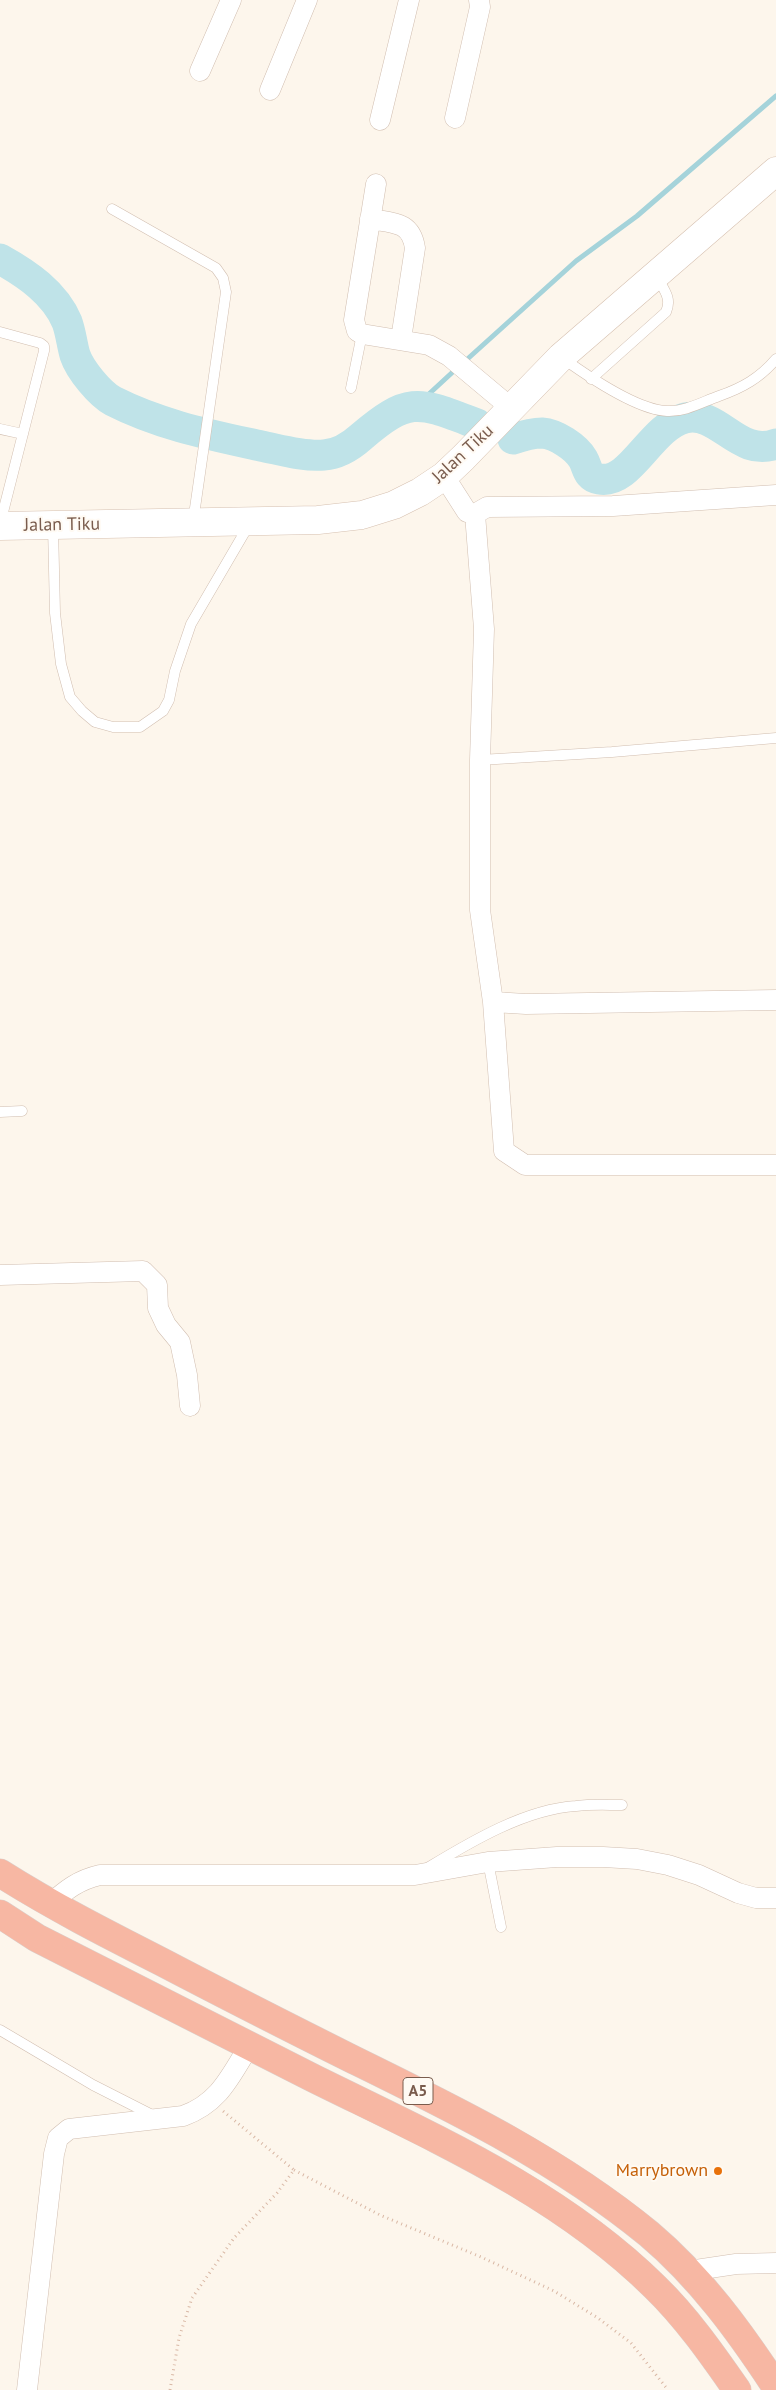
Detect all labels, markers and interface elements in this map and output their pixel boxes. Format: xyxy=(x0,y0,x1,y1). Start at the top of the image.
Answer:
street label: Jalan Tiku xyxy=(428,420,498,488)
street label: Jalan Tiku xyxy=(24,514,100,536)
road number: A5 xyxy=(403,2078,433,2104)
place label: Marrybrown xyxy=(616,2160,708,2182)
marker: Marrybrown xyxy=(712,2165,724,2177)

